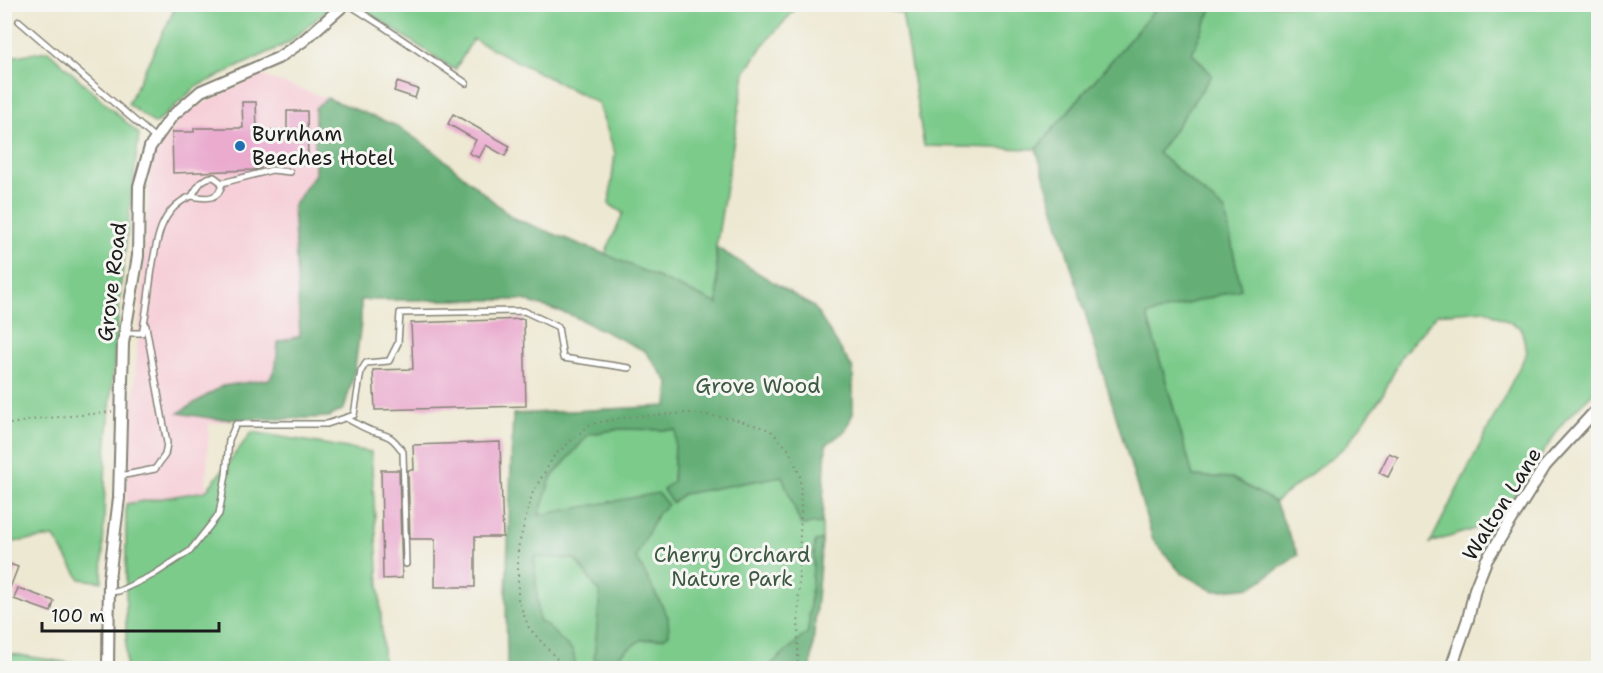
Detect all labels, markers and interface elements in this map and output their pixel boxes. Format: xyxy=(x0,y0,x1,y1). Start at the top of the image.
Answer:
place label: Burnham Beeches Hotel xyxy=(252,120,395,172)
marker: Burnham Beeches Hotel xyxy=(233,139,247,153)
street label: Grove Road xyxy=(91,221,133,343)
park label: Grove Wood xyxy=(695,372,821,400)
street label: Walton Lane xyxy=(1456,442,1548,566)
park label: Cherry Orchard Nature Park xyxy=(654,541,810,593)
scale bar xyxy=(42,595,219,633)
text: 100 m xyxy=(51,604,105,628)

